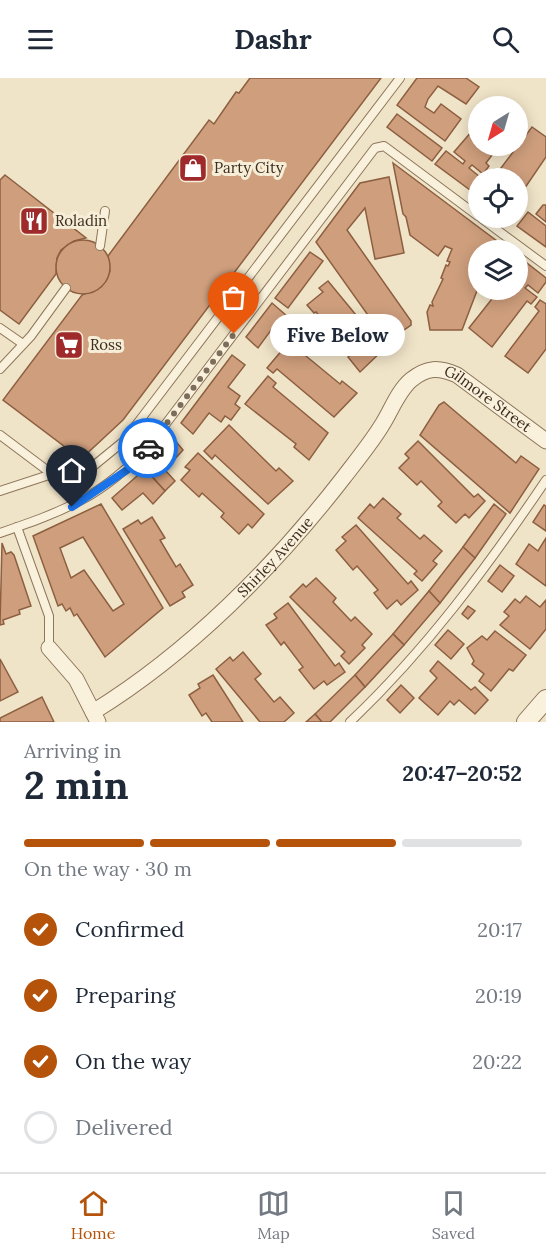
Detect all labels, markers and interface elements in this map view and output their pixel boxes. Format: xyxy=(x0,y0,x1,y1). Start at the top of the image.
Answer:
text: Dashr xyxy=(234,22,312,56)
icon: menu xyxy=(24,23,57,56)
icon: search xyxy=(489,23,522,56)
north arrow xyxy=(468,96,528,156)
map controls xyxy=(468,96,528,300)
shop icon: Party City xyxy=(177,152,209,184)
place label: Party City xyxy=(214,158,284,177)
button: locate xyxy=(468,168,528,228)
restaurant icon: Roladin xyxy=(18,205,50,237)
place label: Roladin xyxy=(55,211,107,230)
button: layers xyxy=(468,240,528,300)
pin xyxy=(208,272,259,334)
icon: bag xyxy=(217,281,250,314)
callout: Five Below xyxy=(270,313,405,355)
text: Five Below xyxy=(287,322,388,347)
supermarket icon: Ross xyxy=(53,329,85,361)
place label: Ross xyxy=(90,335,122,354)
street label: Gilmore Street xyxy=(442,361,536,436)
courier xyxy=(118,418,178,478)
icon: car xyxy=(132,432,165,465)
pin xyxy=(46,445,97,507)
icon: home xyxy=(55,454,88,487)
street label: Shirley Avenue xyxy=(233,512,317,601)
text: Arriving in xyxy=(24,738,121,763)
text: 20:47–20:52 xyxy=(402,759,522,787)
text: 2 min xyxy=(24,760,129,810)
text: On the way · 30 m xyxy=(24,856,192,881)
icon: check xyxy=(24,913,57,946)
text: Confirmed xyxy=(75,915,184,943)
text: 20:17 xyxy=(477,917,522,942)
icon: check xyxy=(24,979,57,1012)
text: Preparing xyxy=(75,981,175,1009)
text: 20:19 xyxy=(475,983,522,1008)
icon: check xyxy=(24,1045,57,1078)
text: On the way xyxy=(75,1047,191,1075)
text: 20:22 xyxy=(472,1049,522,1074)
text: Delivered xyxy=(75,1113,173,1141)
tab: Home xyxy=(71,1187,115,1243)
tab: Map xyxy=(257,1187,290,1243)
tab: Saved xyxy=(432,1187,475,1243)

